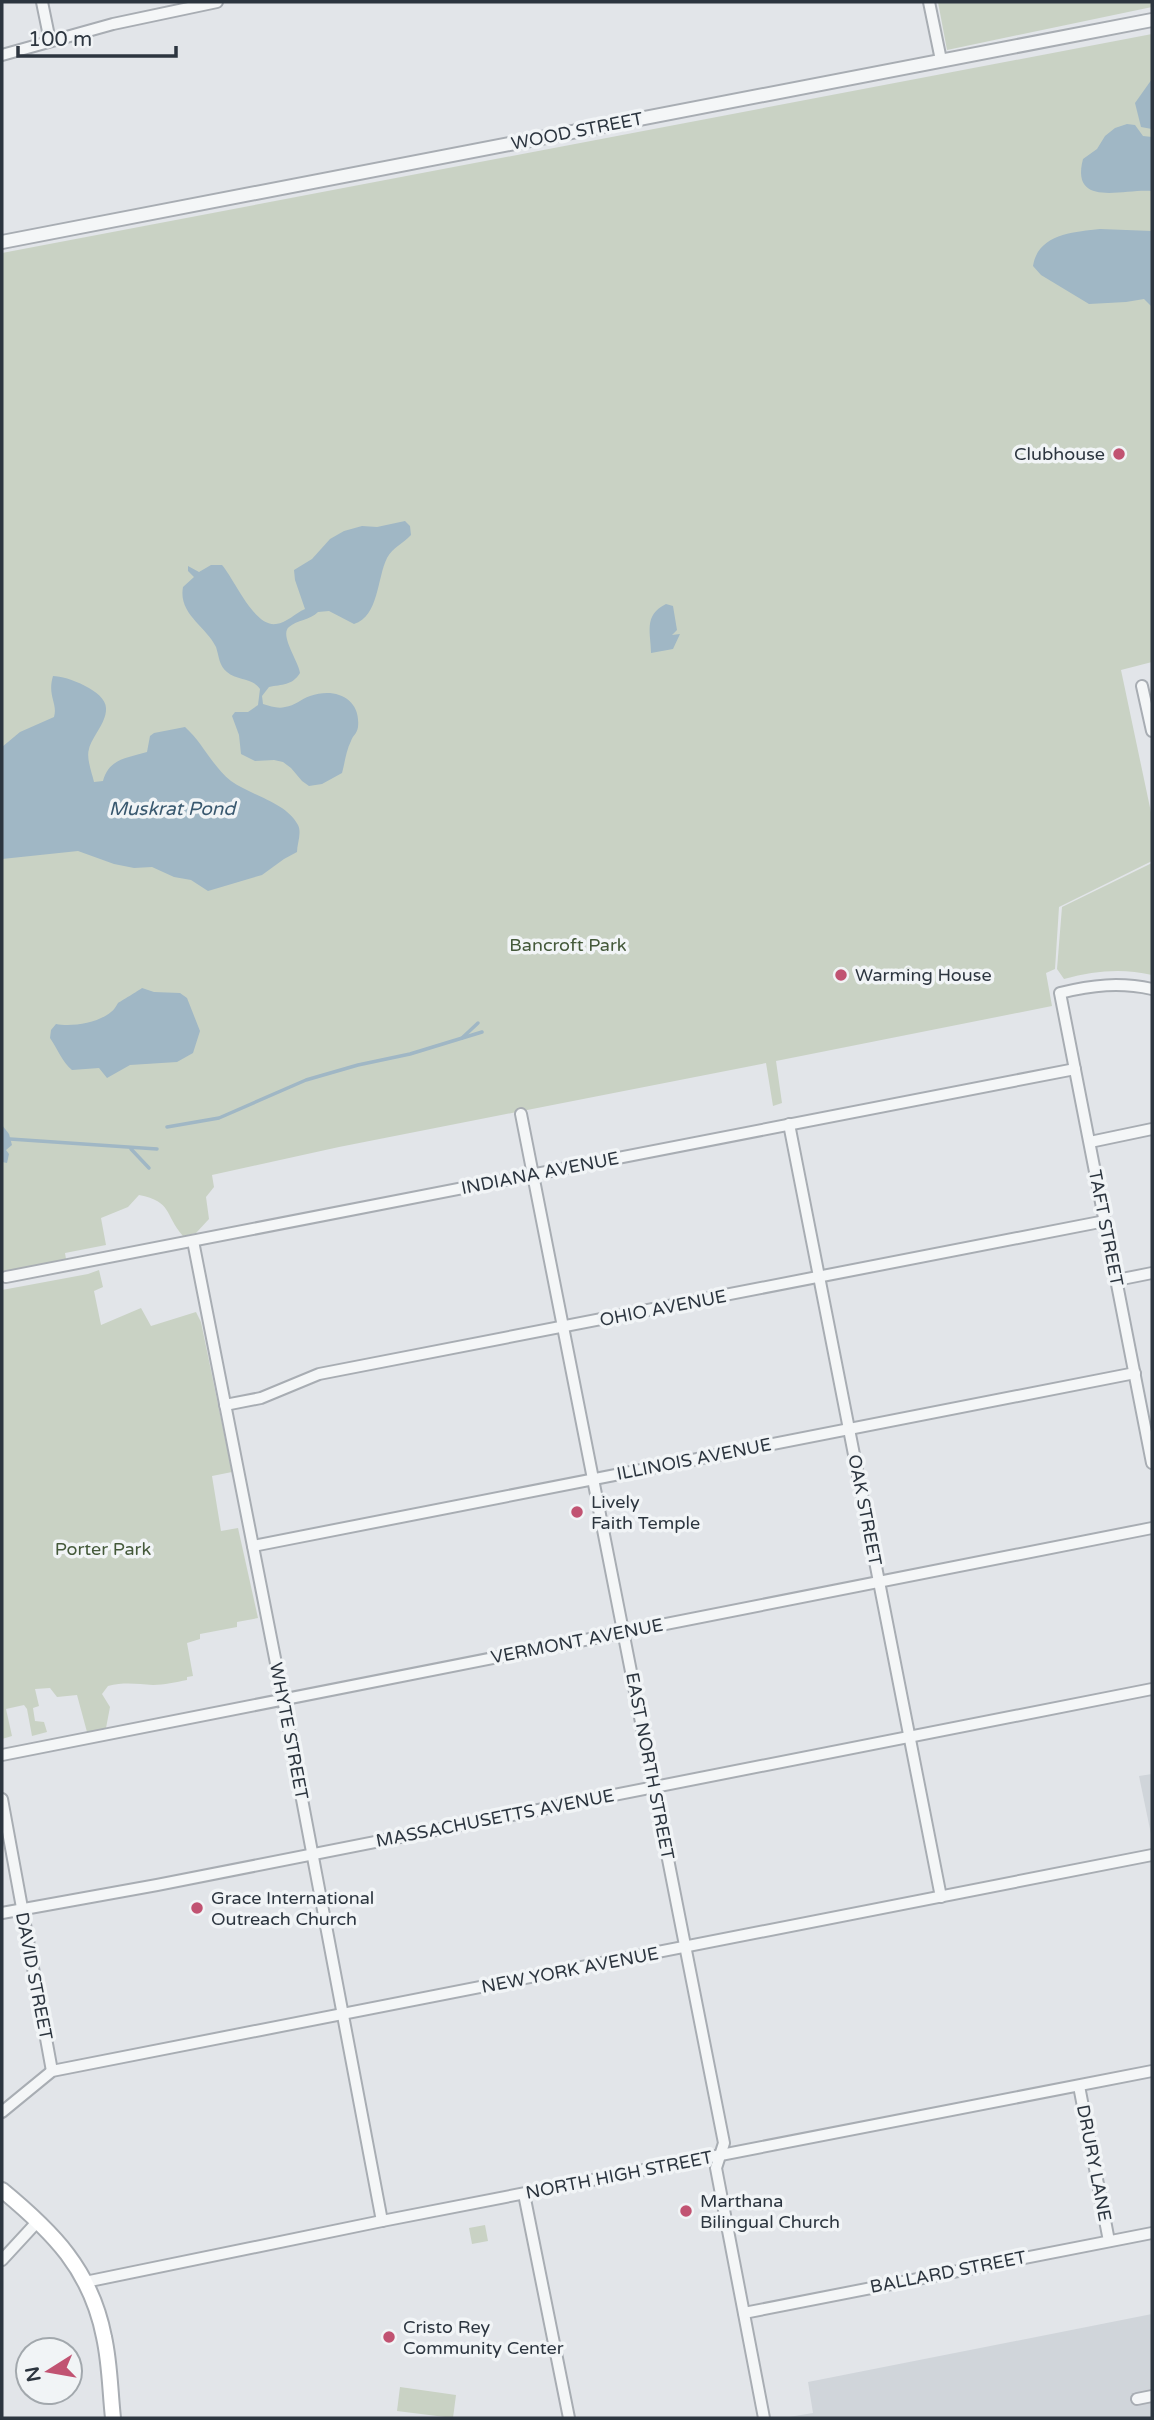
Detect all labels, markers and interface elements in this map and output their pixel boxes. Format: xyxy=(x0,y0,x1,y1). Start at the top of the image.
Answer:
scale bar xyxy=(18,14,175,58)
text: 100 m xyxy=(28,27,92,52)
street label: WOOD STREET xyxy=(509,107,645,155)
place label: Clubhouse xyxy=(1014,443,1105,465)
marker: Clubhouse xyxy=(1111,446,1127,462)
water label: Muskrat Pond xyxy=(109,798,237,820)
park label: Bancroft Park xyxy=(509,934,627,956)
place label: Warming House xyxy=(855,964,992,986)
marker: Warming House xyxy=(833,967,849,983)
street label: INDIANA AVENUE xyxy=(459,1147,621,1199)
street label: TAFT STREET xyxy=(1084,1168,1128,1288)
street label: OHIO AVENUE xyxy=(598,1285,728,1331)
street label: ILLINOIS AVENUE xyxy=(615,1433,773,1485)
street label: OAK STREET xyxy=(843,1453,887,1567)
place label: Lively Faith Temple xyxy=(591,1491,700,1534)
marker: Lively Faith Temple xyxy=(569,1504,585,1520)
park label: Porter Park xyxy=(55,1538,152,1560)
street label: VERMONT AVENUE xyxy=(489,1613,665,1669)
street label: WHYTE STREET xyxy=(265,1661,313,1802)
street label: EAST NORTH STREET xyxy=(621,1671,679,1861)
street label: MASSACHUSETTS AVENUE xyxy=(374,1784,616,1852)
place label: Grace International Outreach Church xyxy=(211,1887,374,1930)
marker: Grace International Outreach Church xyxy=(189,1900,205,1916)
street label: DAVID STREET xyxy=(11,1910,57,2042)
street label: NEW YORK AVENUE xyxy=(479,1942,661,1998)
street label: DRURY LANE xyxy=(1072,2103,1116,2223)
street label: NORTH HIGH STREET xyxy=(524,2146,714,2204)
place label: Marthana Bilingual Church xyxy=(700,2190,840,2233)
marker: Marthana Bilingual Church xyxy=(678,2203,694,2219)
street label: BALLARD STREET xyxy=(868,2246,1028,2298)
place label: Cristo Rey Community Center xyxy=(403,2316,564,2359)
marker: Cristo Rey Community Center xyxy=(381,2329,397,2345)
north arrow xyxy=(14,2336,84,2406)
text: N xyxy=(21,2364,46,2384)

